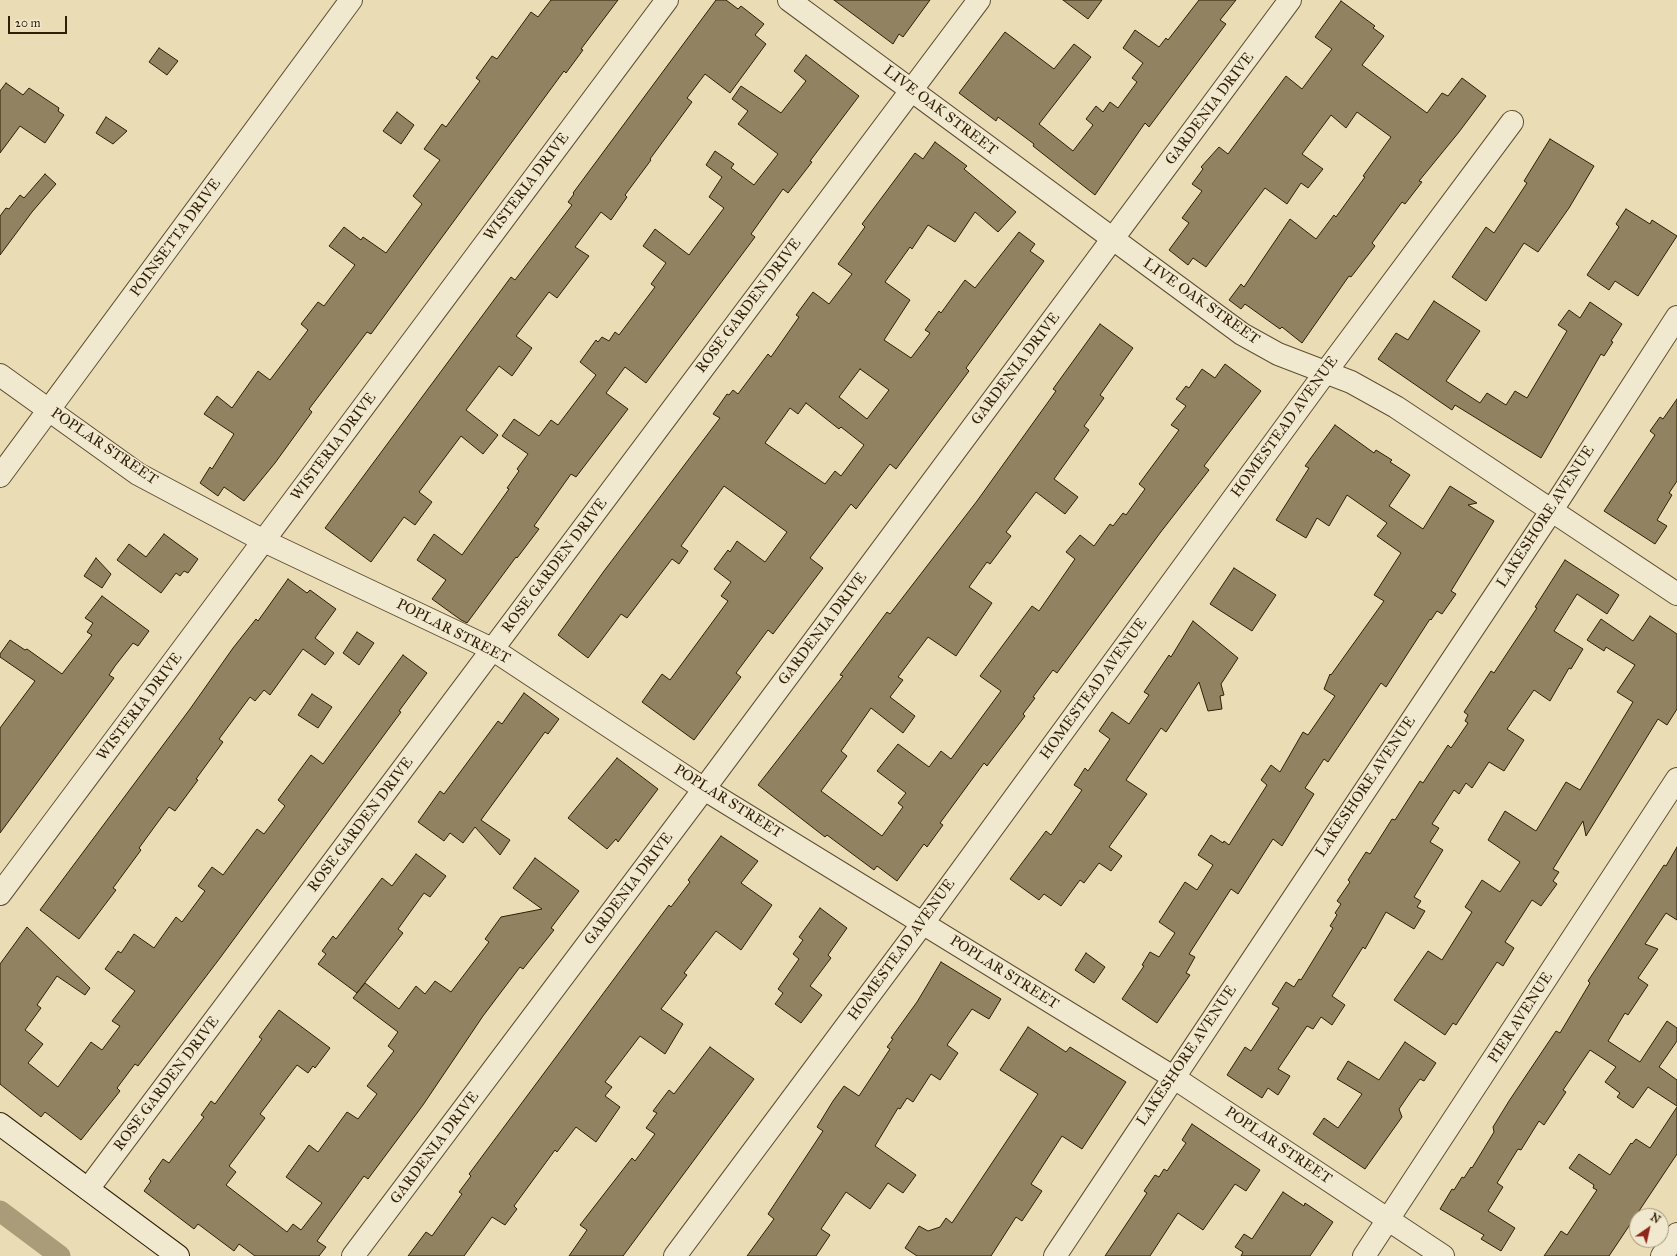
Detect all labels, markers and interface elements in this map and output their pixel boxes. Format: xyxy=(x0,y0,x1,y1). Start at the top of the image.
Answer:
scale bar xyxy=(10,8,69,34)
text: 20 m xyxy=(15,16,41,30)
street label: GARDENIA DRIVE xyxy=(1162,49,1258,169)
street label: LIVE OAK STREET xyxy=(879,62,1001,160)
street label: WISTERIA DRIVE xyxy=(481,129,573,245)
street label: POINSETTA DRIVE xyxy=(127,175,225,301)
street label: ROSE GARDEN DRIVE xyxy=(692,235,806,377)
street label: LIVE OAK STREET xyxy=(1139,255,1263,349)
street label: GARDENIA DRIVE xyxy=(968,309,1064,429)
street label: HOMESTEAD AVENUE xyxy=(1228,353,1342,501)
street label: WISTERIA DRIVE xyxy=(288,389,380,505)
street label: POPLAR STREET xyxy=(47,405,161,489)
street label: LAKESHORE AVENUE xyxy=(1493,443,1599,591)
street label: ROSE GARDEN DRIVE xyxy=(498,495,612,637)
street label: GARDENIA DRIVE xyxy=(775,569,871,689)
street label: POPLAR STREET xyxy=(393,596,513,668)
street label: HOMESTEAD AVENUE xyxy=(1037,615,1151,763)
street label: WISTERIA DRIVE xyxy=(94,649,186,765)
street label: LAKESHORE AVENUE xyxy=(1312,713,1420,861)
street label: ROSE GARDEN DRIVE xyxy=(304,754,418,896)
street label: POPLAR STREET xyxy=(670,761,786,843)
street label: GARDENIA DRIVE xyxy=(581,829,677,949)
street label: HOMESTEAD AVENUE xyxy=(845,876,959,1024)
street label: POPLAR STREET xyxy=(946,932,1062,1014)
street label: PIER AVENUE xyxy=(1485,969,1557,1067)
street label: LAKESHORE AVENUE xyxy=(1133,982,1241,1130)
street label: ROSE GARDEN DRIVE xyxy=(110,1013,224,1155)
street label: GARDENIA DRIVE xyxy=(387,1088,483,1208)
street label: POPLAR STREET xyxy=(1221,1104,1335,1188)
north arrow xyxy=(1629,1208,1669,1248)
text: N xyxy=(1648,1210,1663,1226)

